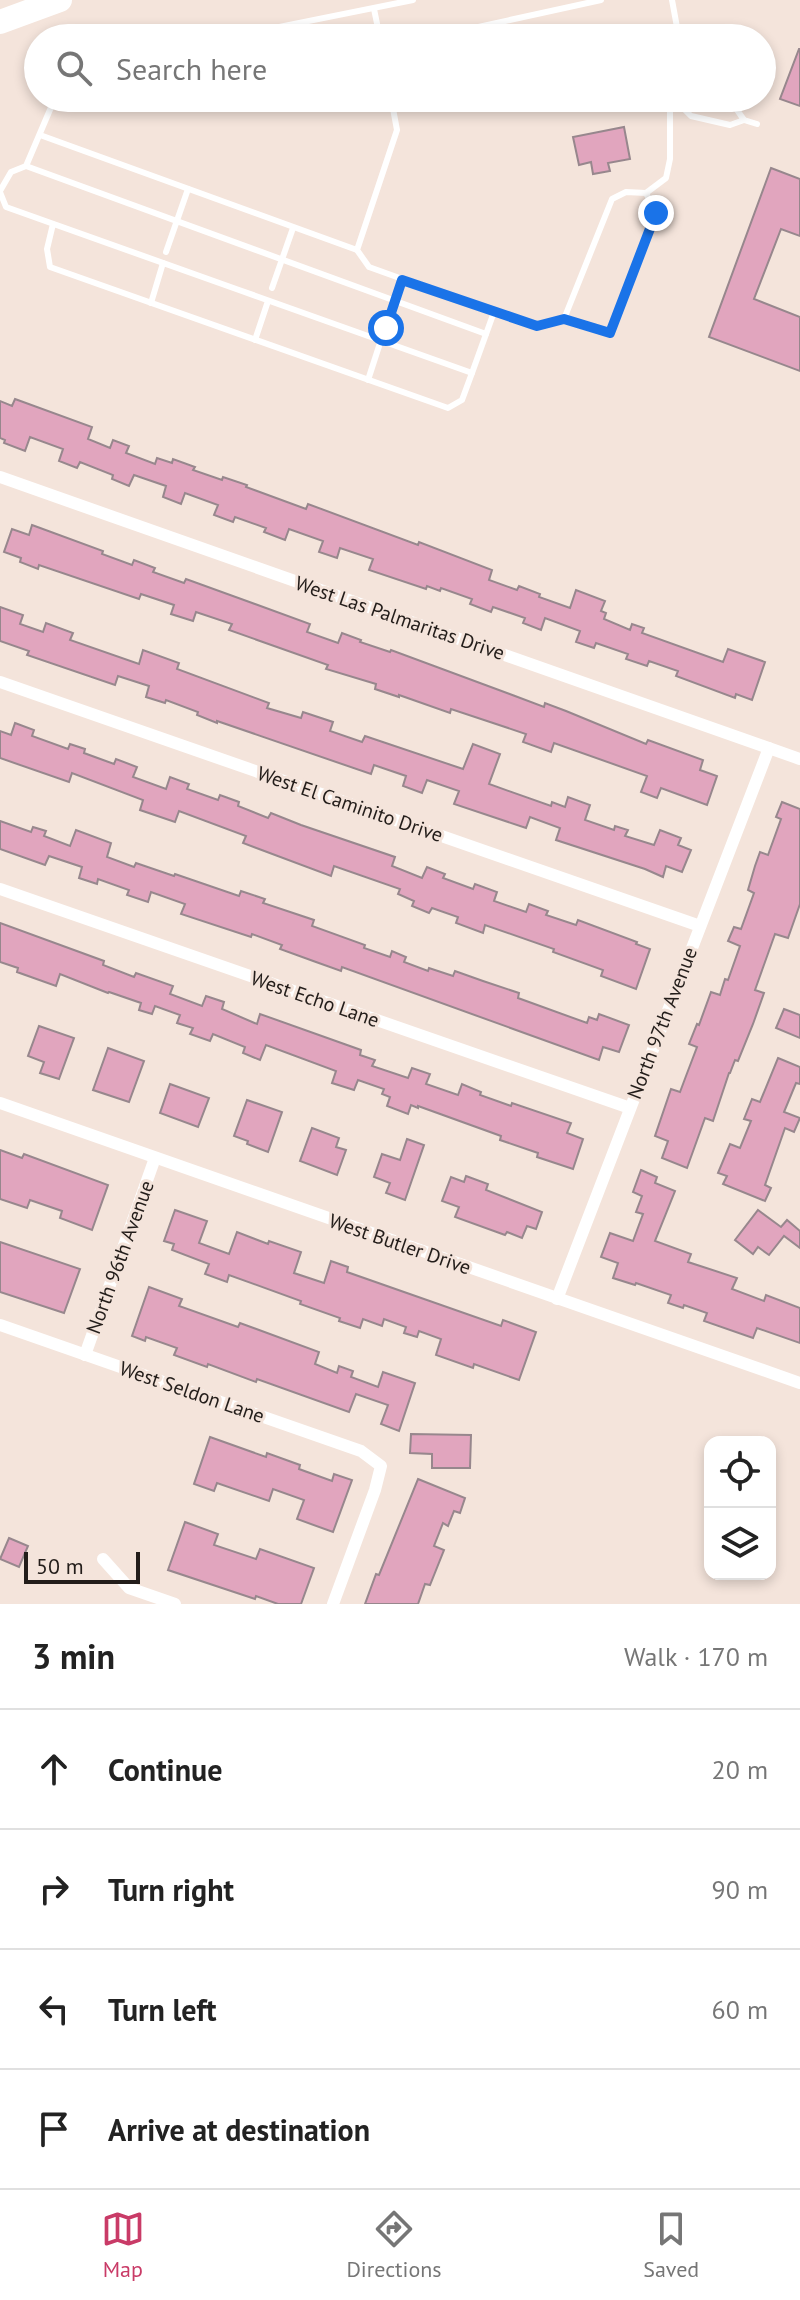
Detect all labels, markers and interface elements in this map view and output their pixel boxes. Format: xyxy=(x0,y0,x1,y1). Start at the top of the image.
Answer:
search box xyxy=(24,24,776,112)
icon: search xyxy=(52,46,96,90)
text: Search here xyxy=(116,49,267,88)
route end xyxy=(638,195,674,231)
route start xyxy=(368,310,404,346)
street label: West Las Palmaritas Drive xyxy=(292,570,508,666)
street label: West El Caminito Drive xyxy=(254,760,446,848)
street label: North 97th Avenue xyxy=(621,943,703,1103)
street label: West Echo Lane xyxy=(247,965,383,1033)
street label: North 96th Avenue xyxy=(80,1177,160,1337)
street label: West Butler Drive xyxy=(326,1208,474,1280)
street label: West Seldon Lane xyxy=(116,1355,268,1429)
map controls xyxy=(704,1436,776,1580)
button: locate xyxy=(704,1436,776,1508)
button: layers xyxy=(704,1508,776,1580)
scale bar xyxy=(24,1548,140,1584)
text: 50 m xyxy=(36,1552,84,1580)
text: 3 min xyxy=(32,1634,115,1678)
text: Walk · 170 m xyxy=(624,1640,768,1673)
icon: ahead xyxy=(32,1747,76,1791)
text: Continue xyxy=(108,1750,222,1789)
text: 20 m xyxy=(712,1753,768,1786)
icon: right xyxy=(32,1867,76,1911)
text: Turn right xyxy=(108,1870,234,1909)
text: 90 m xyxy=(712,1873,768,1906)
icon: left xyxy=(32,1987,76,2031)
text: Turn left xyxy=(108,1990,216,2029)
text: 60 m xyxy=(712,1993,768,2026)
icon: arrive xyxy=(32,2107,76,2151)
text: Arrive at destination xyxy=(108,2110,370,2149)
tab: Map xyxy=(101,2207,145,2283)
tab: Directions xyxy=(346,2207,442,2283)
tab: Saved xyxy=(643,2207,699,2283)

